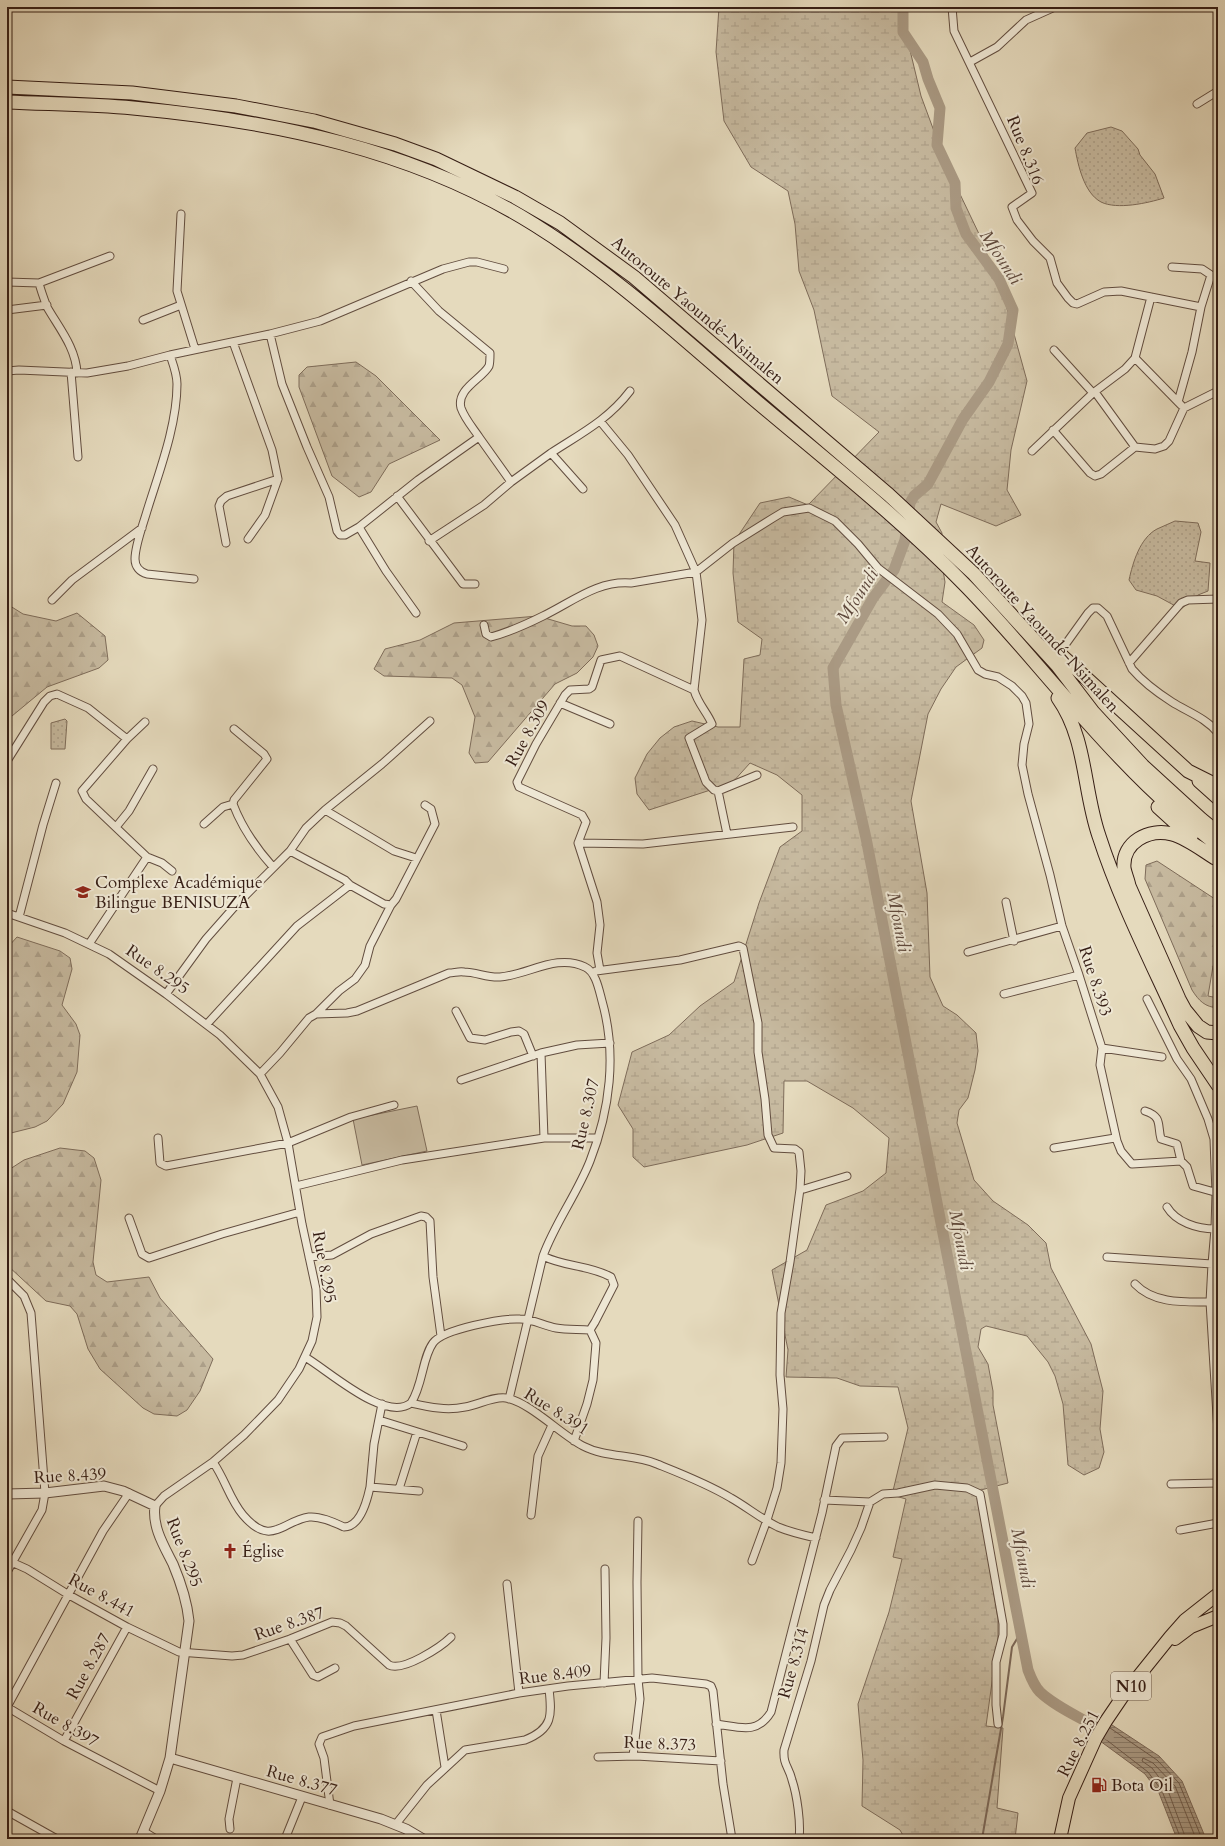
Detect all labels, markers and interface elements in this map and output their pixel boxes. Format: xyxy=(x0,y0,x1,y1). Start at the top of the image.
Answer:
street label: Rue 8.316 xyxy=(1001,112,1050,188)
water label: Mfoundi xyxy=(973,225,1028,291)
street label: Autoroute Yaoundé-Nsimalen xyxy=(606,231,789,390)
street label: Autoroute Yaoundé-Nsimalen xyxy=(961,539,1125,718)
water label: Mfoundi xyxy=(830,563,885,629)
street label: Rue 8.309 xyxy=(500,696,555,771)
place label: Complexe Académique Bilingue BENISUZA xyxy=(95,871,263,914)
school or university icon: Complexe Académique Bilingue BENISUZA xyxy=(74,883,92,901)
water label: Mfoundi xyxy=(880,890,917,955)
street label: Rue 8.295 xyxy=(121,939,194,1000)
street label: Rue 8.393 xyxy=(1073,943,1118,1019)
street label: Rue 8.307 xyxy=(566,1076,605,1152)
water label: Mfoundi xyxy=(942,1208,979,1273)
street label: Rue 8.295 xyxy=(307,1229,342,1305)
street label: Rue 8.391 xyxy=(520,1382,594,1440)
street label: Rue 8.439 xyxy=(33,1462,107,1489)
street label: Rue 8.295 xyxy=(161,1514,208,1590)
water label: Mfoundi xyxy=(1004,1526,1041,1591)
place label: Église xyxy=(242,1540,285,1563)
church icon: Église xyxy=(221,1542,239,1560)
street label: Rue 8.441 xyxy=(64,1568,139,1623)
street label: Rue 8.387 xyxy=(251,1601,327,1646)
street label: Rue 8.314 xyxy=(772,1625,815,1701)
street label: Rue 8.287 xyxy=(61,1629,116,1704)
street label: Rue 8.409 xyxy=(518,1659,593,1690)
road number: N10 xyxy=(1111,1672,1151,1700)
street label: Rue 8.397 xyxy=(29,1696,103,1753)
street label: Rue 8.251 xyxy=(1052,1706,1105,1781)
street label: Rue 8.373 xyxy=(623,1731,697,1756)
street label: Rue 8.377 xyxy=(264,1759,340,1802)
place label: Bota Oil xyxy=(1111,1774,1173,1797)
fuel station icon: Bota Oil xyxy=(1090,1776,1108,1794)

